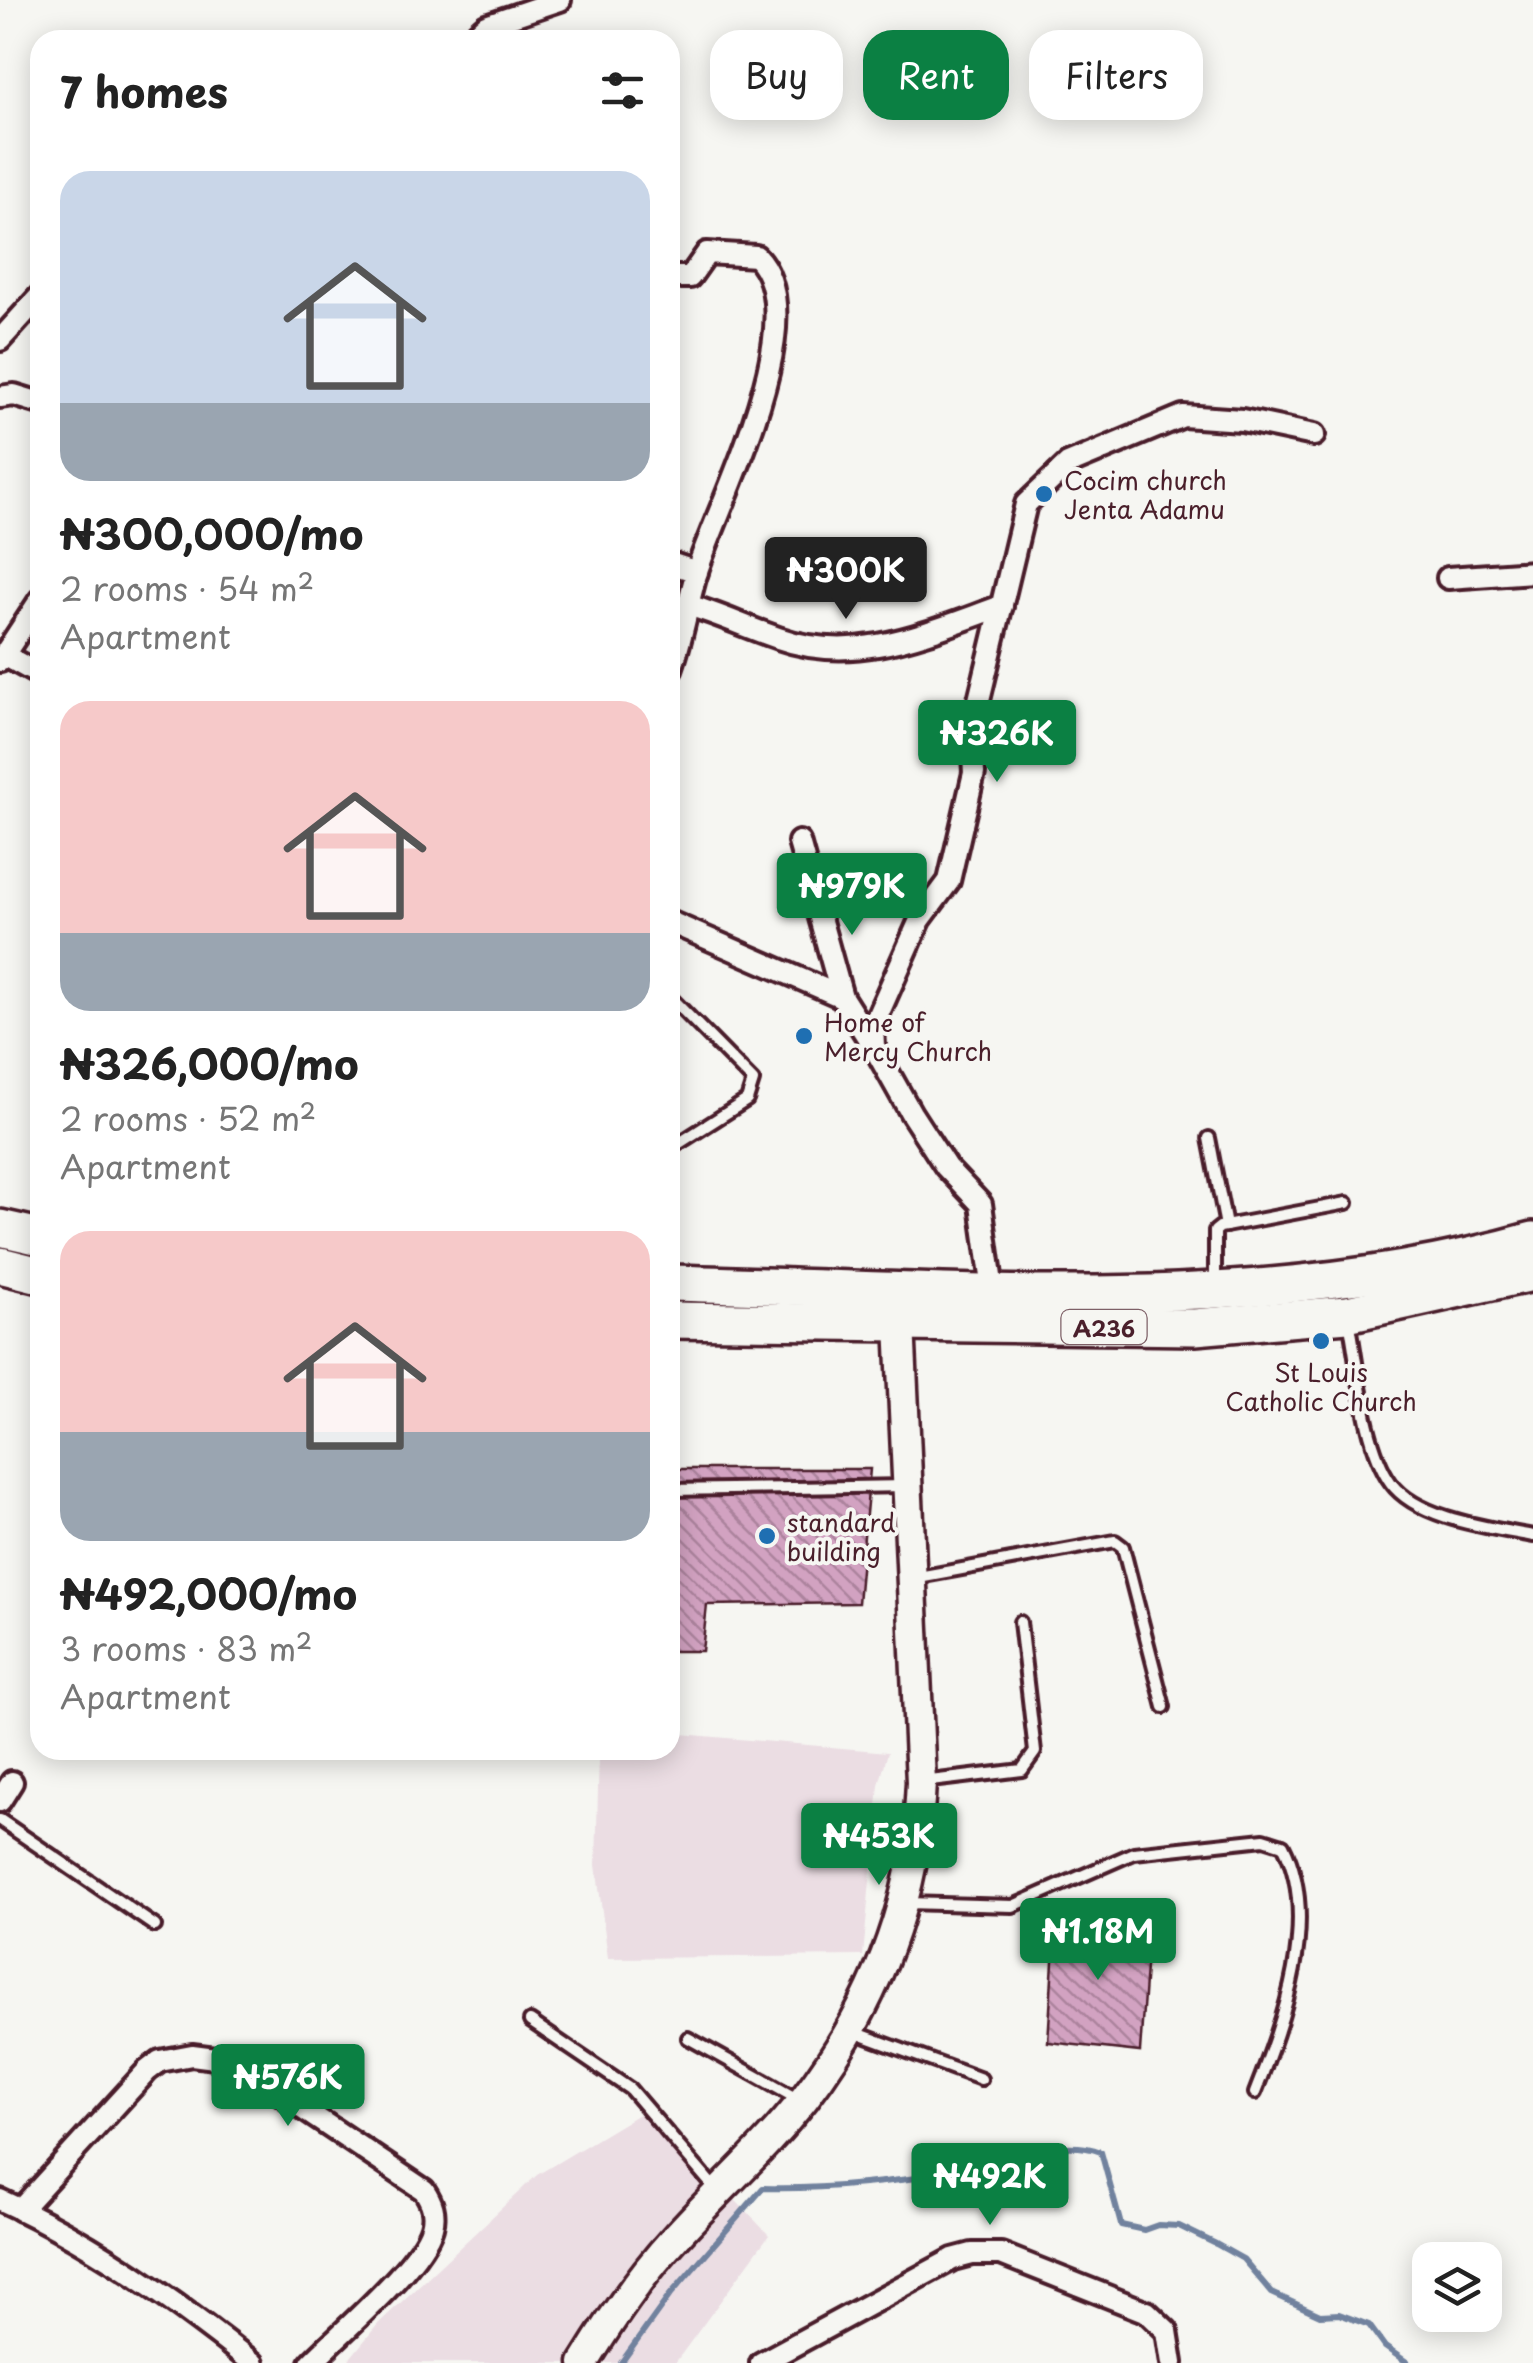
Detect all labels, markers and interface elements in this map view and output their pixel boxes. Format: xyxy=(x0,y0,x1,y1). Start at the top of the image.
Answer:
chip: Buy xyxy=(710,30,843,120)
chip: Rent xyxy=(863,30,1009,120)
chip: Filters xyxy=(1029,30,1203,120)
text: 7 homes xyxy=(60,59,228,122)
icon: filters xyxy=(595,63,650,118)
icon: home xyxy=(265,236,445,416)
place label: Cocim church Jenta Adamu xyxy=(1064,461,1227,528)
marker: Cocim church Jenta Adamu xyxy=(1033,483,1055,505)
text: ₦300,000/mo xyxy=(60,501,363,564)
pin: ₦300K xyxy=(776,537,916,622)
text: ₦300K xyxy=(787,545,905,593)
text: 2 rooms · 54 m² xyxy=(60,564,314,612)
text: Apartment xyxy=(60,612,231,660)
pin: ₦326K xyxy=(927,700,1067,785)
text: ₦326K xyxy=(940,708,1054,756)
icon: home xyxy=(265,766,445,946)
pin: ₦979K xyxy=(782,853,922,938)
text: ₦979K xyxy=(799,861,905,909)
place label: Home of Mercy Church xyxy=(824,1003,992,1070)
marker: Home of Mercy Church xyxy=(793,1025,815,1047)
text: ₦326,000/mo xyxy=(60,1031,359,1094)
text: 2 rooms · 52 m² xyxy=(60,1094,316,1142)
text: Apartment xyxy=(60,1142,231,1190)
icon: home xyxy=(265,1296,445,1476)
road number: A236 xyxy=(1062,1310,1146,1344)
marker: St Louis Catholic Church xyxy=(1310,1330,1332,1352)
place label: St Louis Catholic Church xyxy=(1225,1353,1417,1420)
place label: standard building xyxy=(787,1503,896,1570)
marker: standard building xyxy=(756,1525,778,1547)
text: ₦492,000/mo xyxy=(60,1561,357,1624)
text: 3 rooms · 83 m² xyxy=(60,1624,313,1672)
text: Apartment xyxy=(60,1672,231,1720)
pin: ₦453K xyxy=(809,1803,949,1888)
text: ₦453K xyxy=(823,1811,935,1859)
pin: ₦1.18M xyxy=(1017,1898,1179,1983)
text: ₦1.18M xyxy=(1042,1906,1154,1954)
pin: ₦576K xyxy=(218,2044,358,2129)
text: ₦576K xyxy=(234,2052,343,2100)
pin: ₦492K xyxy=(920,2143,1060,2228)
text: ₦492K xyxy=(934,2151,1047,2199)
map controls xyxy=(1412,2242,1502,2332)
button: layers xyxy=(1412,2242,1502,2332)

